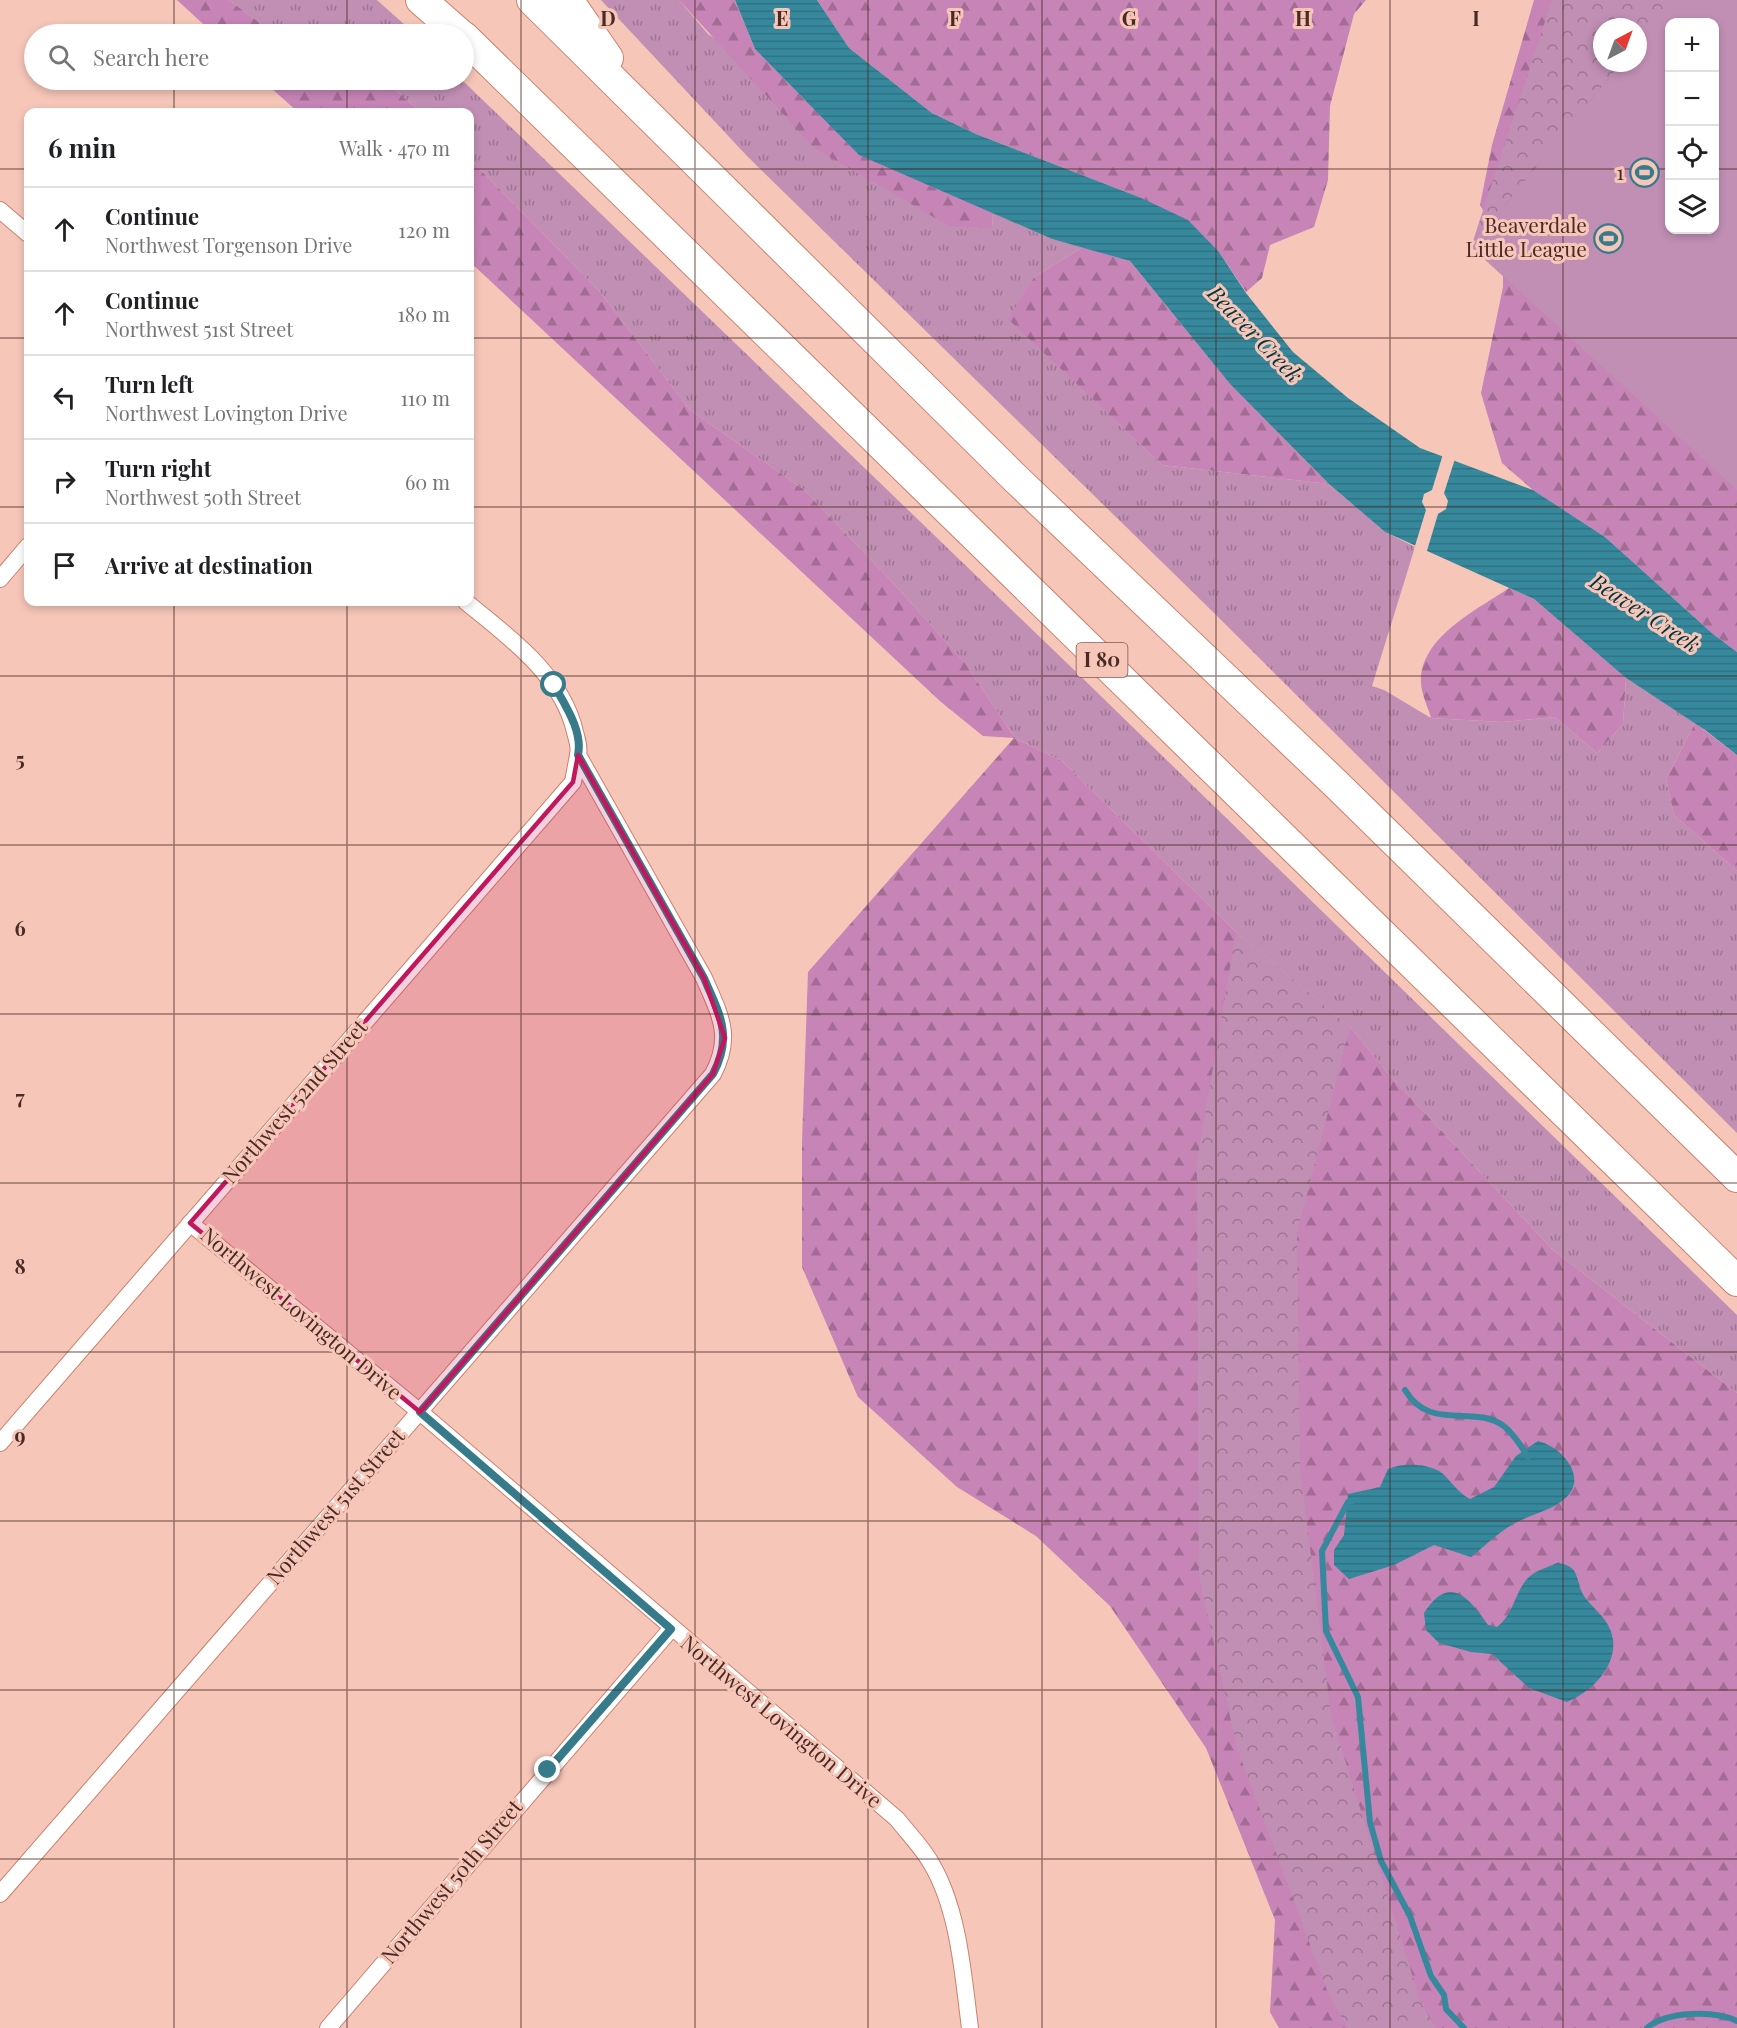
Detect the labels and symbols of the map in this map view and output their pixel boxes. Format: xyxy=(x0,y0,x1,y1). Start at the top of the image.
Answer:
text: D xyxy=(600,4,616,31)
text: E xyxy=(776,4,788,31)
text: F xyxy=(949,4,961,31)
text: G xyxy=(1122,4,1137,31)
text: H xyxy=(1295,4,1311,31)
text: I xyxy=(1472,4,1480,31)
north arrow xyxy=(1593,18,1647,72)
place label: 1 xyxy=(1616,157,1624,185)
sports icon: 1 xyxy=(1629,157,1661,189)
place label: Beaverdale Little League xyxy=(1465,210,1587,262)
sports icon: Beaverdale Little League xyxy=(1592,222,1624,254)
water label: Beaver Creek xyxy=(1201,277,1310,389)
water label: Beaver Creek xyxy=(1584,565,1706,659)
road number: I 80 xyxy=(1076,643,1128,677)
route start xyxy=(540,671,566,697)
text: 5 xyxy=(15,745,25,772)
text: 6 xyxy=(14,914,26,941)
street label: Northwest 52nd Street xyxy=(215,1012,373,1188)
text: 7 xyxy=(15,1083,25,1110)
street label: Northwest Lovington Drive xyxy=(196,1220,409,1405)
text: 8 xyxy=(14,1252,26,1279)
text: 9 xyxy=(14,1421,26,1448)
street label: Northwest 51st Street xyxy=(259,1421,410,1590)
street label: Northwest Lovington Drive xyxy=(676,1628,889,1813)
route end xyxy=(534,1756,560,1782)
street label: Northwest 50th Street xyxy=(374,1792,528,1969)

